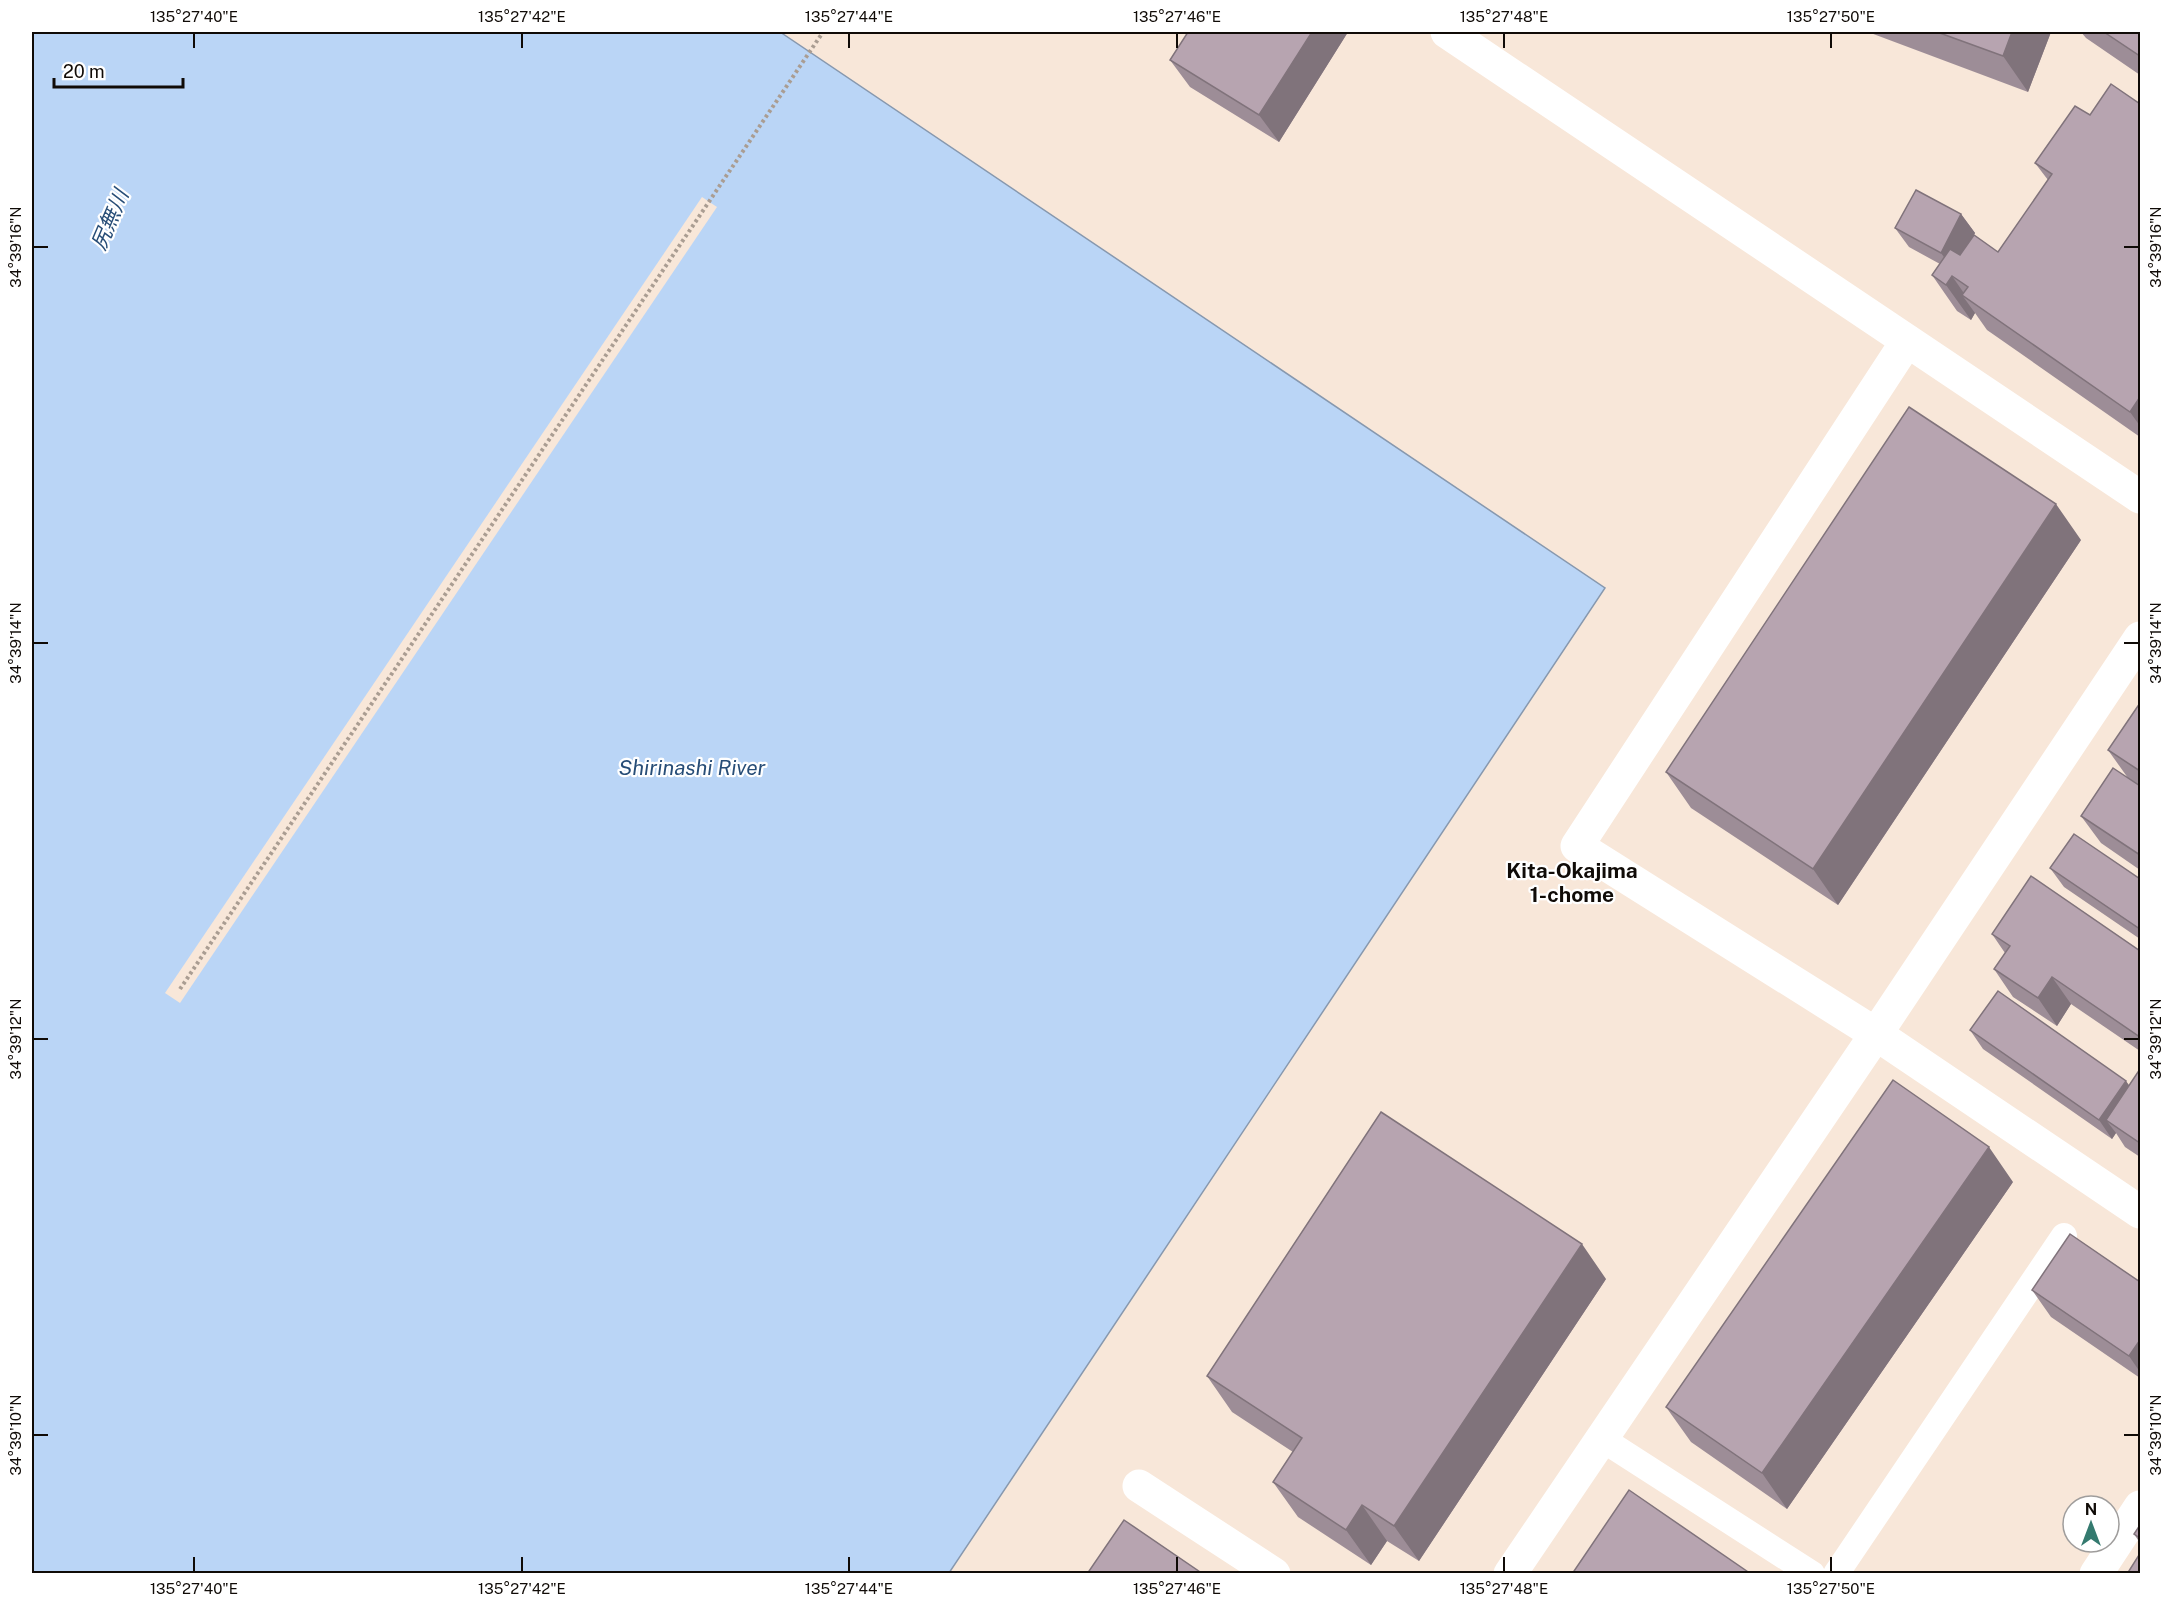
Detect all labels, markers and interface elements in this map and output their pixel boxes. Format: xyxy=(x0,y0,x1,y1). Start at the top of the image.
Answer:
text: 135°27'40"E xyxy=(150,8,238,25)
text: 135°27'42"E xyxy=(478,8,566,25)
text: 135°27'44"E xyxy=(805,8,893,25)
text: 135°27'46"E xyxy=(1133,8,1221,25)
text: 135°27'48"E xyxy=(1460,8,1548,25)
text: 135°27'50"E xyxy=(1787,8,1875,25)
scale bar xyxy=(54,51,183,89)
text: 20 m xyxy=(63,61,105,82)
water label: 尻無川 xyxy=(86,184,134,254)
text: 34°39'16"N xyxy=(7,206,24,288)
text: 34°39'16"N xyxy=(2147,206,2164,288)
text: 34°39'14"N xyxy=(7,602,24,684)
text: 34°39'14"N xyxy=(2147,602,2164,684)
water label: Shirinashi River xyxy=(618,755,767,780)
district label: Kita-Okajima 1-chome xyxy=(1506,858,1638,907)
text: 34°39'12"N xyxy=(7,999,24,1079)
text: 34°39'12"N xyxy=(2147,999,2164,1079)
text: 34°39'10"N xyxy=(7,1394,24,1476)
text: 34°39'10"N xyxy=(2147,1394,2164,1476)
north arrow xyxy=(2061,1494,2121,1554)
text: N xyxy=(2085,1500,2097,1519)
text: 135°27'40"E xyxy=(150,1580,238,1597)
text: 135°27'42"E xyxy=(478,1580,566,1597)
text: 135°27'44"E xyxy=(805,1580,893,1597)
text: 135°27'46"E xyxy=(1133,1580,1221,1597)
text: 135°27'48"E xyxy=(1460,1580,1548,1597)
text: 135°27'50"E xyxy=(1787,1580,1875,1597)

